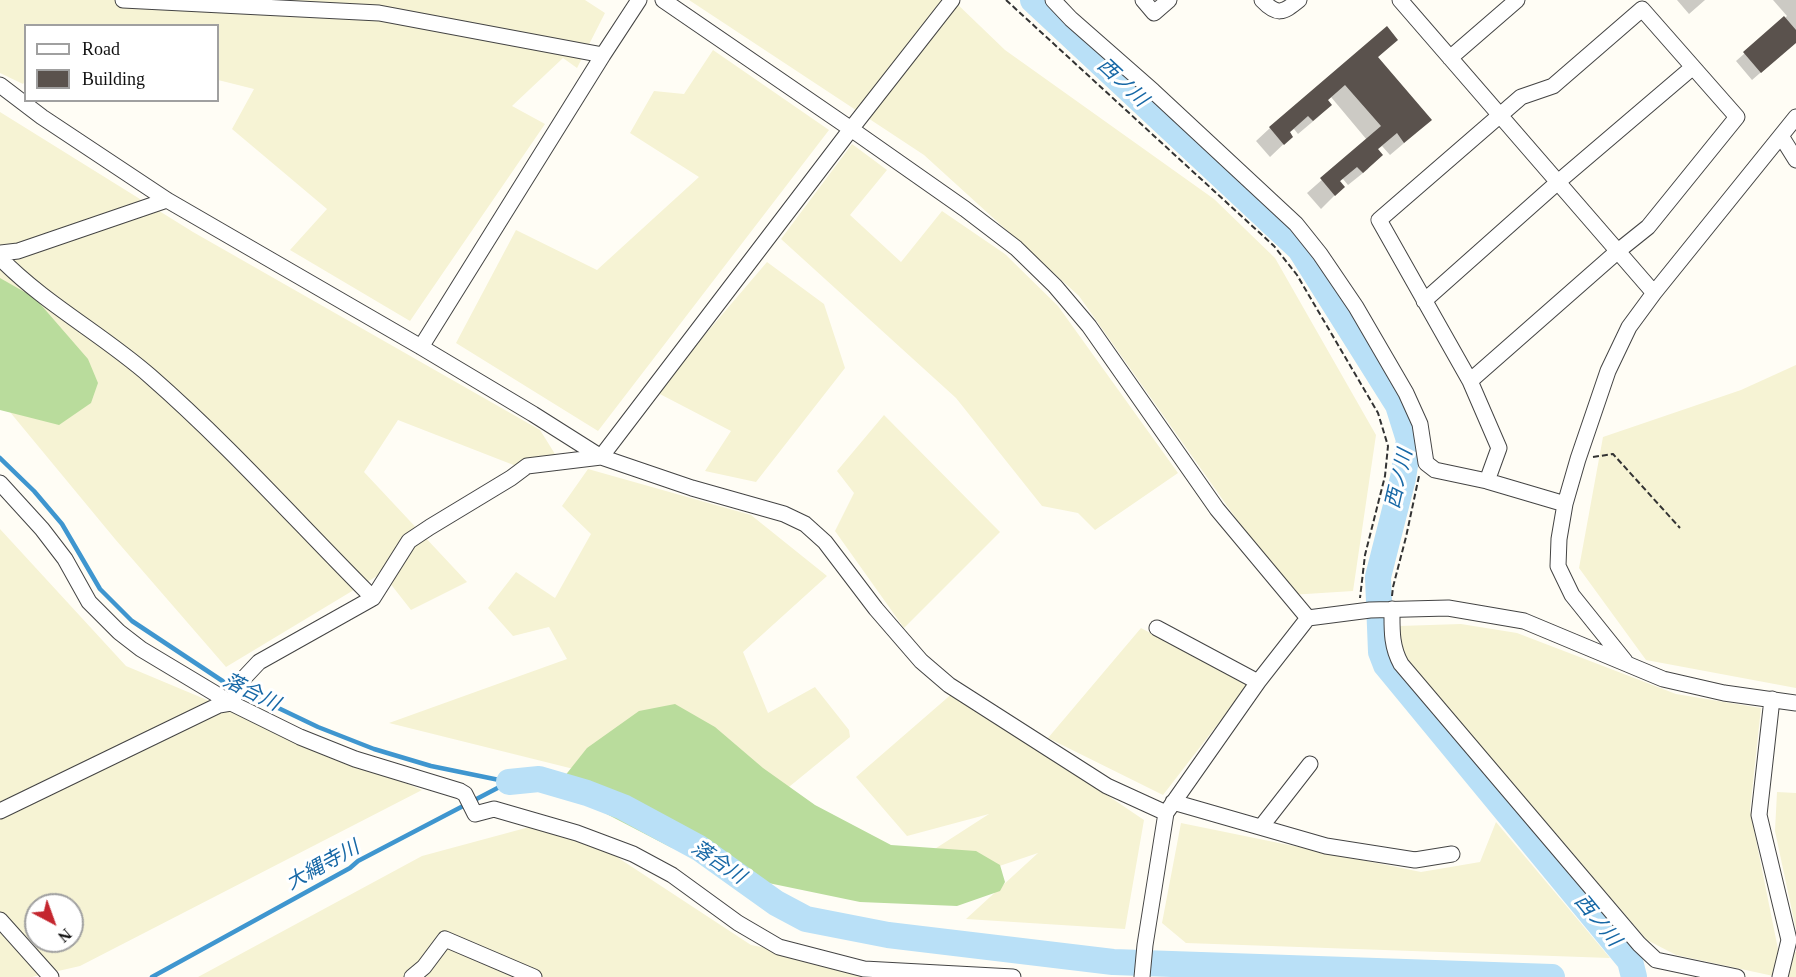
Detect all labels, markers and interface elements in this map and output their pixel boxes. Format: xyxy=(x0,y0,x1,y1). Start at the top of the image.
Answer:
legend xyxy=(24,24,219,102)
text: Road xyxy=(82,39,120,59)
water label: 西ノ川 xyxy=(1092,54,1152,112)
text: Building xyxy=(82,69,145,89)
water label: 西ノ川 xyxy=(1382,447,1418,511)
water label: 落合川 xyxy=(219,669,283,717)
water label: 大縄寺川 xyxy=(282,836,364,896)
water label: 落合川 xyxy=(686,836,750,890)
water label: 西ノ川 xyxy=(1569,890,1625,952)
north arrow xyxy=(24,893,84,953)
text: N xyxy=(55,925,75,946)

